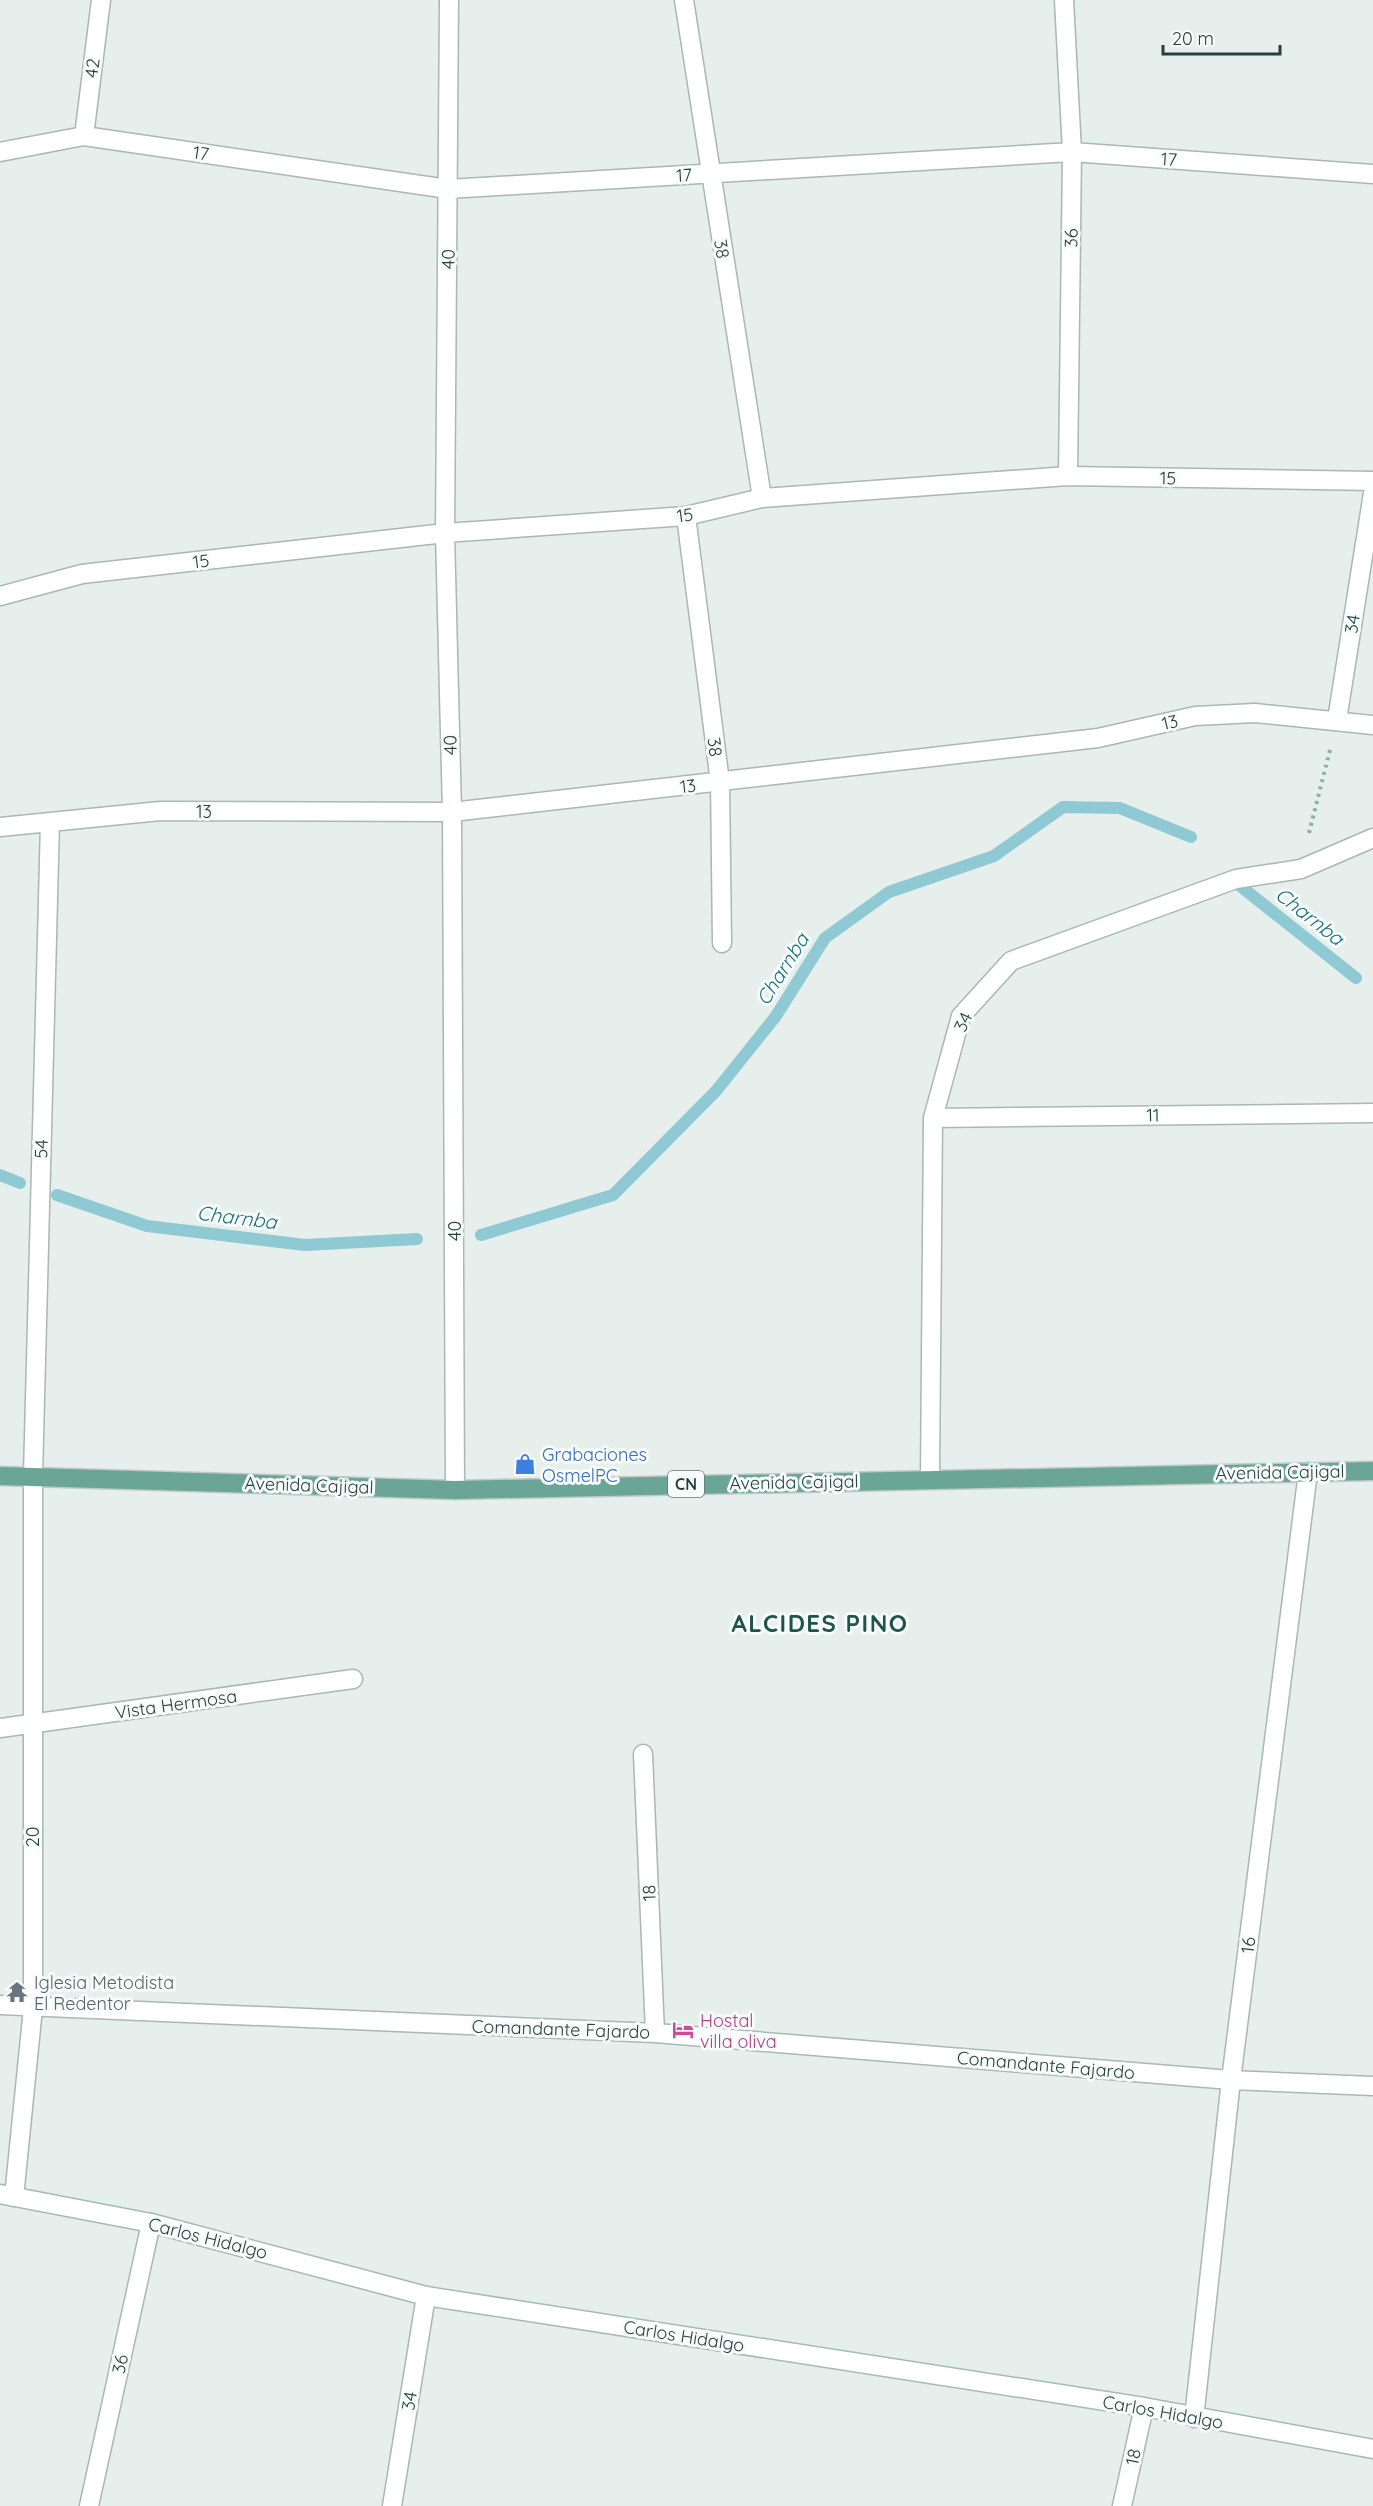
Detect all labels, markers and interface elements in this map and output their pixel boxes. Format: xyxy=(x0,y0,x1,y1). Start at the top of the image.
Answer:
scale bar xyxy=(1163,18,1280,56)
text: 20 m xyxy=(1172,27,1214,50)
street label: 42 xyxy=(79,57,105,79)
street label: 17 xyxy=(192,141,210,165)
street label: 17 xyxy=(1160,147,1178,171)
street label: 17 xyxy=(675,163,693,187)
street label: 36 xyxy=(1059,228,1083,248)
street label: 38 xyxy=(709,238,735,260)
street label: 40 xyxy=(436,249,460,269)
street label: 15 xyxy=(1160,466,1176,490)
street label: 15 xyxy=(675,502,695,528)
street label: 15 xyxy=(191,549,211,573)
street label: 34 xyxy=(1339,613,1365,635)
street label: 13 xyxy=(1160,709,1180,735)
street label: 40 xyxy=(438,735,462,755)
street label: 38 xyxy=(702,736,728,758)
street label: 13 xyxy=(679,774,697,798)
street label: 13 xyxy=(196,800,212,823)
water label: Charnba xyxy=(1271,882,1351,952)
water label: Charnba xyxy=(750,927,815,1010)
street label: 34 xyxy=(949,1008,977,1036)
street label: 11 xyxy=(1146,1103,1160,1127)
street label: 54 xyxy=(29,1139,53,1159)
water label: Charnba xyxy=(196,1200,280,1235)
street label: 40 xyxy=(443,1221,466,1241)
place label: Grabaciones OsmelPC xyxy=(542,1443,647,1487)
shop icon: Grabaciones OsmelPC xyxy=(513,1452,537,1476)
street label: Avenida Cajigal xyxy=(1215,1459,1345,1485)
street label: Avenida Cajigal xyxy=(729,1469,859,1495)
street label: Avenida Cajigal xyxy=(244,1471,374,1499)
road number: CN xyxy=(668,1471,704,1497)
district label: ALCIDES PINO xyxy=(731,1608,909,1638)
street label: Vista Hermosa xyxy=(113,1684,239,1724)
street label: 20 xyxy=(21,1827,44,1847)
street label: 18 xyxy=(637,1884,661,1902)
street label: 16 xyxy=(1236,1935,1260,1955)
place label: Iglesia Metodista El Redentor xyxy=(34,1971,174,2015)
temple icon: Iglesia Metodista El Redentor xyxy=(5,1980,29,2004)
place label: Hostal villa oliva xyxy=(700,2009,777,2053)
street label: Comandante Fajardo xyxy=(471,2014,651,2044)
hotel icon: Hostal villa oliva xyxy=(671,2018,695,2042)
street label: Comandante Fajardo xyxy=(956,2046,1136,2084)
street label: Carlos Hidalgo xyxy=(146,2212,270,2264)
street label: Carlos Hidalgo xyxy=(622,2315,746,2357)
street label: 36 xyxy=(107,2352,133,2376)
street label: 34 xyxy=(396,2390,422,2412)
street label: Carlos Hidalgo xyxy=(1101,2390,1225,2434)
street label: 18 xyxy=(1120,2447,1146,2467)

